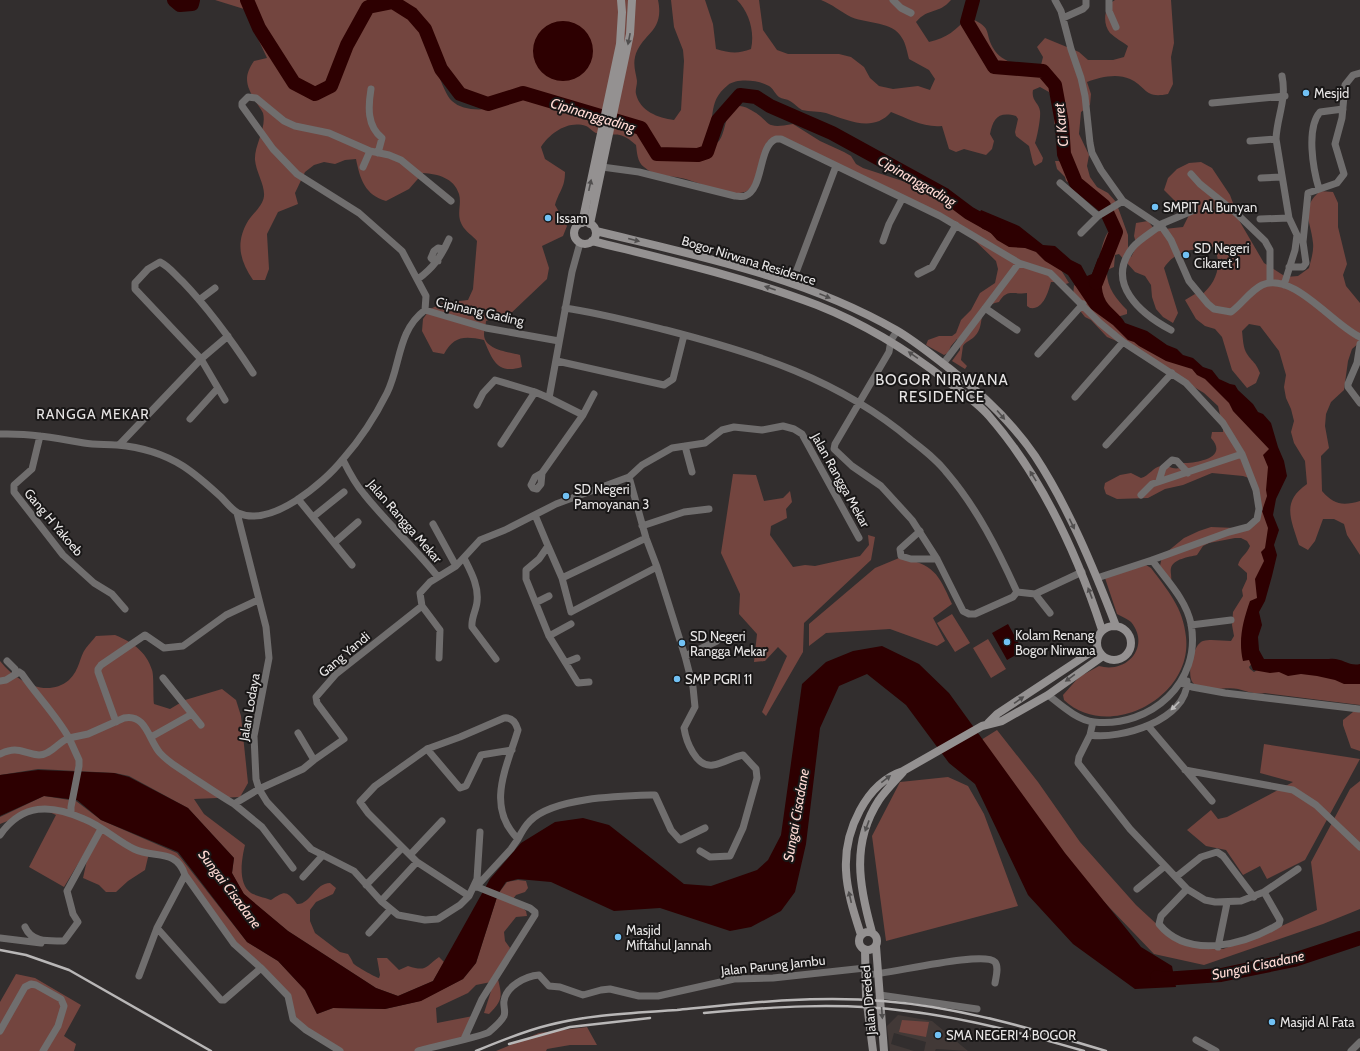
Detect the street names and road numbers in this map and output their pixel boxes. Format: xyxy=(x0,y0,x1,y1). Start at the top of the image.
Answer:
street label: Bogor Nirwana Residence xyxy=(680,232,818,288)
street label: Cipinang Gading xyxy=(434,293,526,329)
street label: Jalan Rangga Mekar xyxy=(808,429,874,531)
street label: Jalan Rangga Mekar xyxy=(364,475,446,567)
street label: Gang H Yakoeb xyxy=(21,485,87,559)
street label: Gang Yandi xyxy=(315,628,373,680)
street label: Jalan Lodaya xyxy=(235,671,263,743)
street label: Jalan Parung Jambu xyxy=(719,952,826,979)
street label: Jalan Dreded xyxy=(857,964,879,1037)

